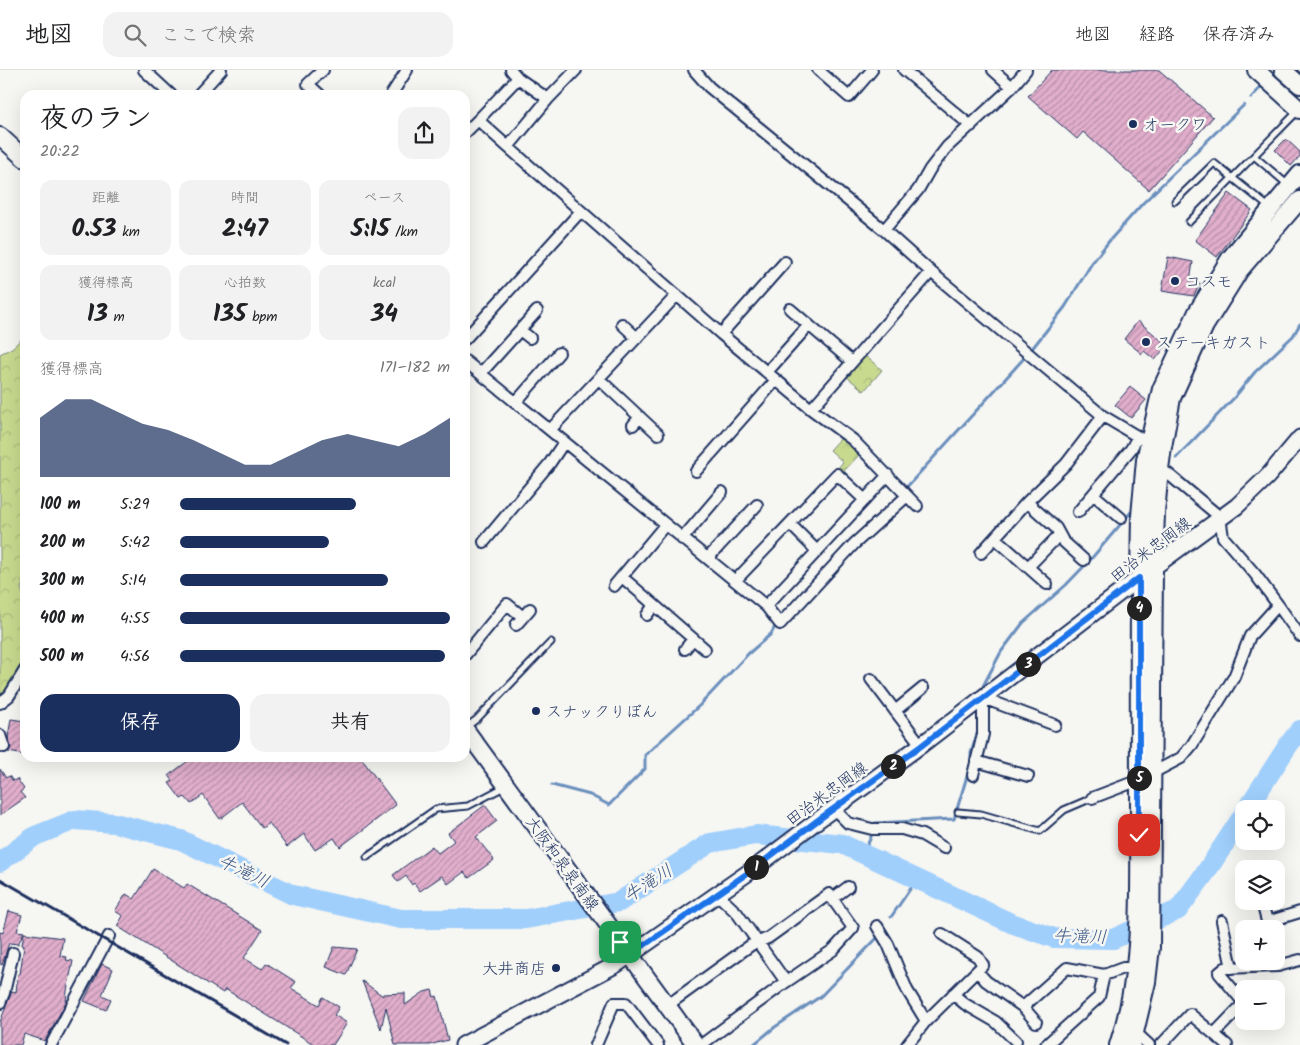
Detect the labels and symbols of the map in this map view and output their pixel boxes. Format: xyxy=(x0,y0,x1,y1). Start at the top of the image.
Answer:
place label: オークワ xyxy=(1143,113,1207,138)
marker: オークワ xyxy=(1127,118,1139,130)
place label: コスモ xyxy=(1185,270,1232,295)
marker: コスモ xyxy=(1169,275,1181,287)
place label: ステーキガスト xyxy=(1156,331,1271,356)
marker: ステーキガスト xyxy=(1140,336,1152,348)
street label: 田治米忠岡線 xyxy=(1105,511,1197,589)
pin: 4 xyxy=(1126,596,1152,620)
pin: 3 xyxy=(1016,652,1040,676)
place label: スナックりぼん xyxy=(546,700,658,725)
marker: スナックりぼん xyxy=(530,705,542,717)
pin: 2 xyxy=(880,754,906,778)
street label: 田治米忠岡線 xyxy=(781,756,873,833)
pin: 5 xyxy=(1126,766,1152,790)
street label: 大阪和泉泉南線 xyxy=(519,811,605,917)
pin xyxy=(1118,814,1160,856)
water label: 牛滝川 xyxy=(213,847,274,897)
pin: 1 xyxy=(744,854,768,880)
water label: 牛滝川 xyxy=(618,857,679,911)
pin xyxy=(599,921,641,963)
water label: 牛滝川 xyxy=(1052,922,1107,953)
place label: 大井商店 xyxy=(482,957,546,982)
marker: 大井商店 xyxy=(550,962,562,974)

